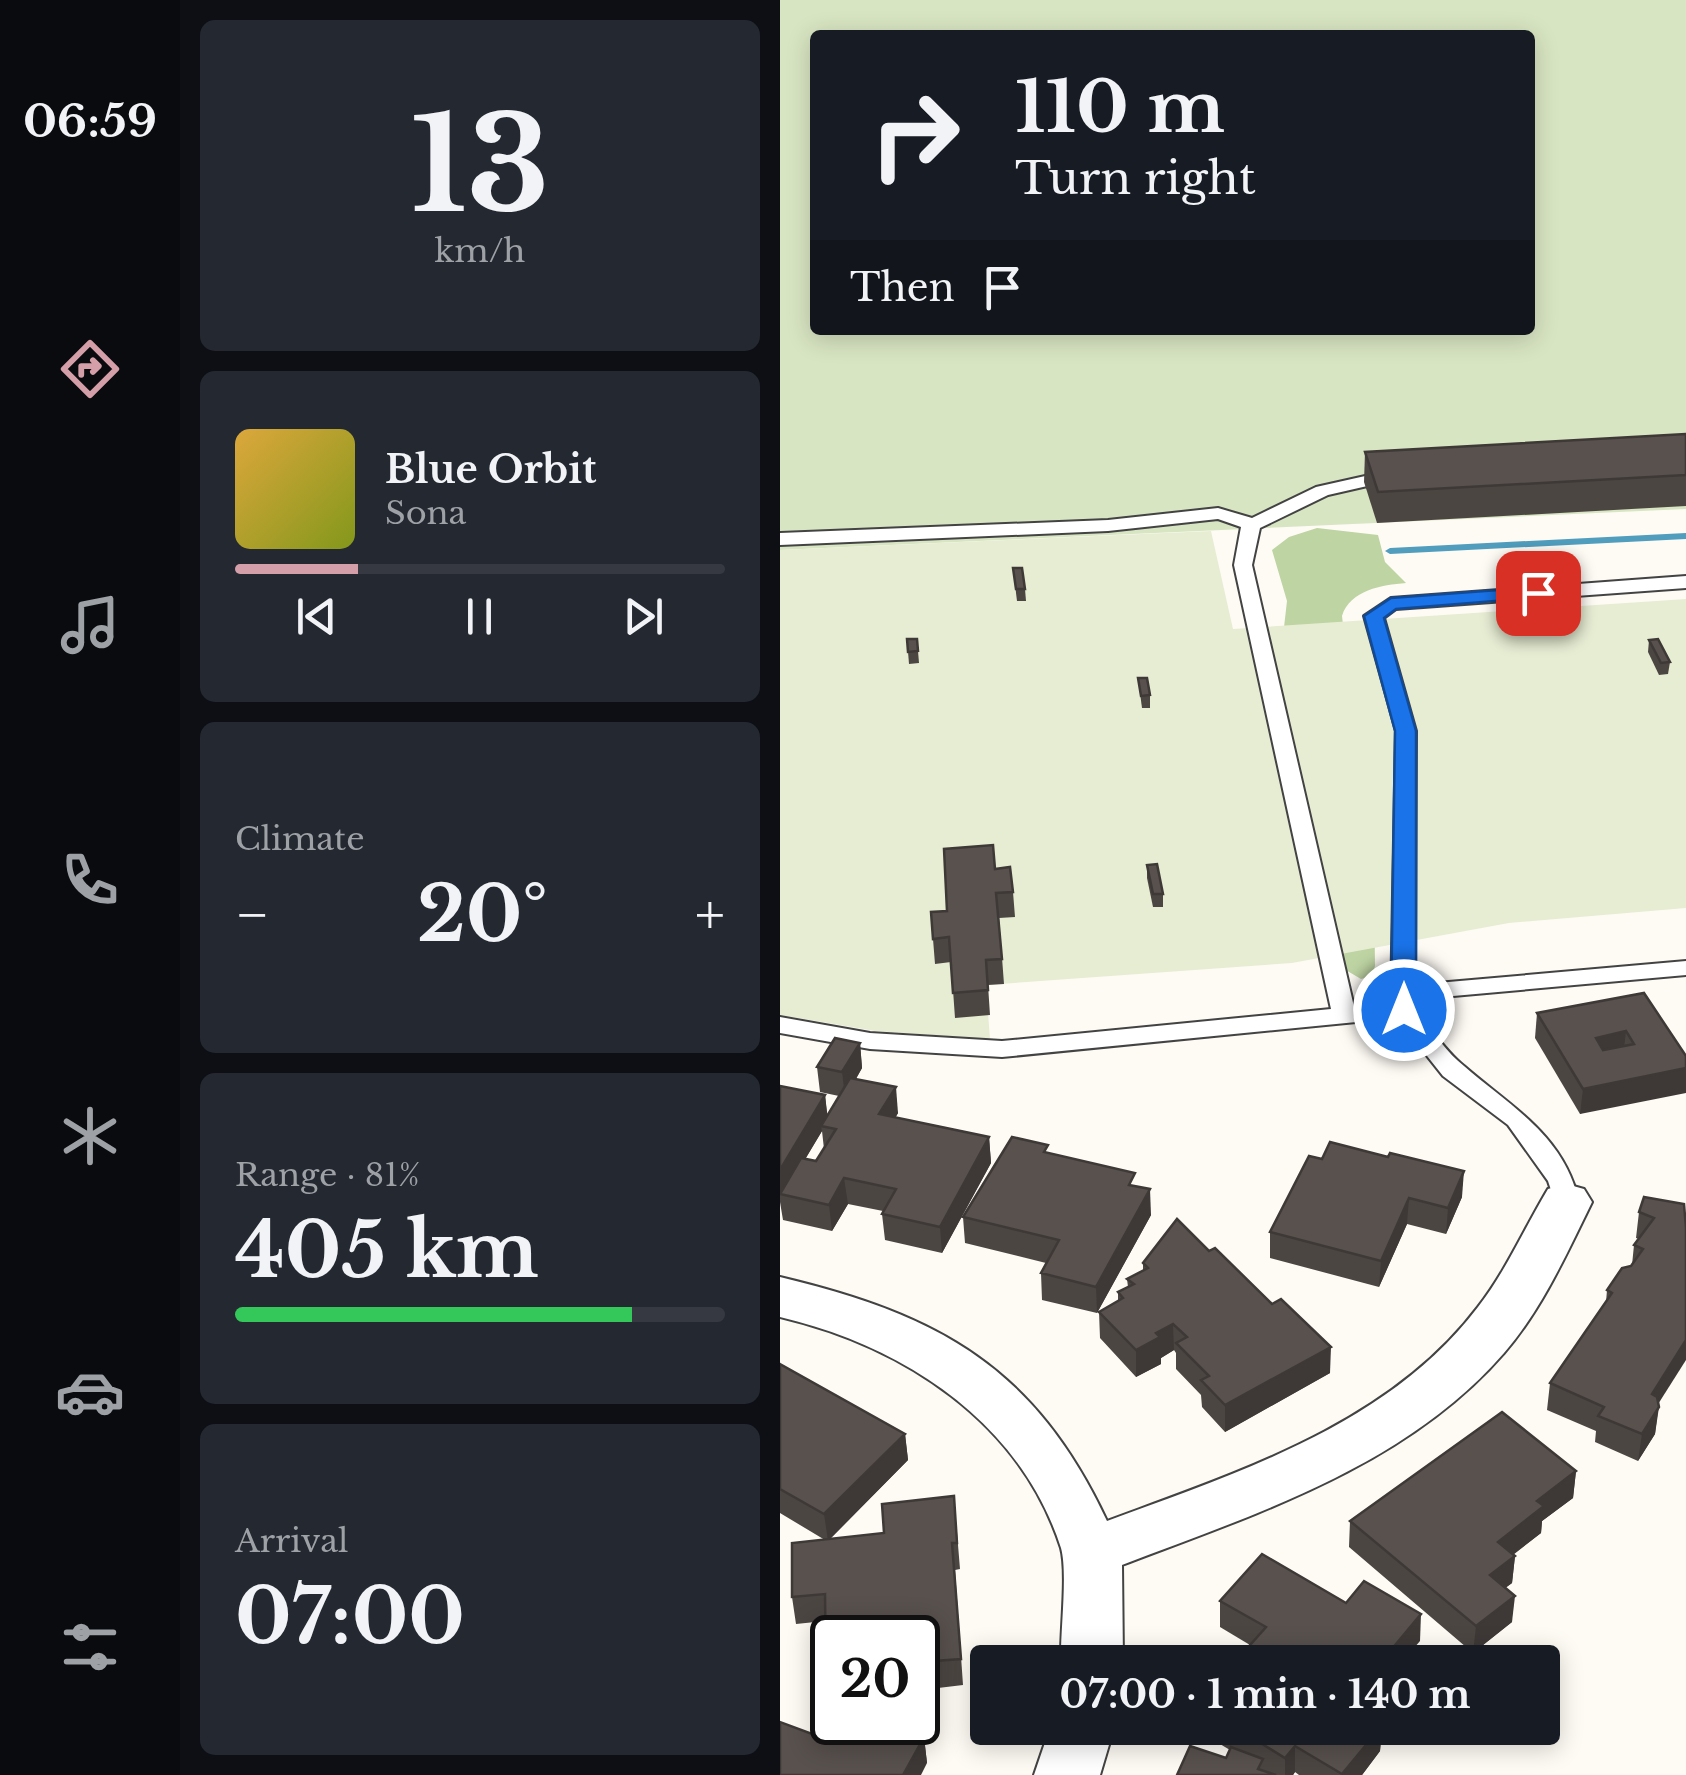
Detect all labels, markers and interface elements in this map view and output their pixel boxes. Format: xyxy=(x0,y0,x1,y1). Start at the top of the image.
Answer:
text: 110 m xyxy=(1015,64,1225,151)
icon: right xyxy=(850,70,980,200)
text: 13 xyxy=(410,85,550,246)
text: 06:59 xyxy=(23,93,157,149)
text: Turn right xyxy=(1015,150,1256,206)
text: km/h xyxy=(435,231,525,271)
icon: arrive xyxy=(975,260,1030,315)
text: Then xyxy=(850,264,955,311)
icon: directions xyxy=(55,334,125,404)
text: Blue Orbit xyxy=(385,446,596,493)
text: Sona xyxy=(385,493,466,533)
pin xyxy=(1496,551,1581,636)
icon: arrive xyxy=(1511,566,1566,621)
icon: previous xyxy=(289,589,344,644)
icon: pause xyxy=(452,589,507,644)
icon: next xyxy=(616,589,671,644)
icon: music xyxy=(55,590,125,660)
text: Climate xyxy=(235,819,364,859)
icon: phone xyxy=(55,845,125,915)
text: 20° xyxy=(417,868,548,961)
text: − xyxy=(235,881,270,949)
text: + xyxy=(695,881,725,949)
position arrow xyxy=(1352,958,1456,1062)
icon: climate xyxy=(55,1101,125,1171)
text: Range · 81% xyxy=(235,1155,420,1195)
text: 405 km xyxy=(235,1204,539,1297)
icon: car xyxy=(55,1357,125,1427)
text: Arrival xyxy=(235,1521,348,1561)
text: 07:00 xyxy=(235,1570,465,1663)
icon: filters xyxy=(55,1612,125,1682)
speed limit sign: 20 xyxy=(810,1615,940,1745)
text: 07:00 · 1 min · 140 m xyxy=(1060,1671,1470,1718)

